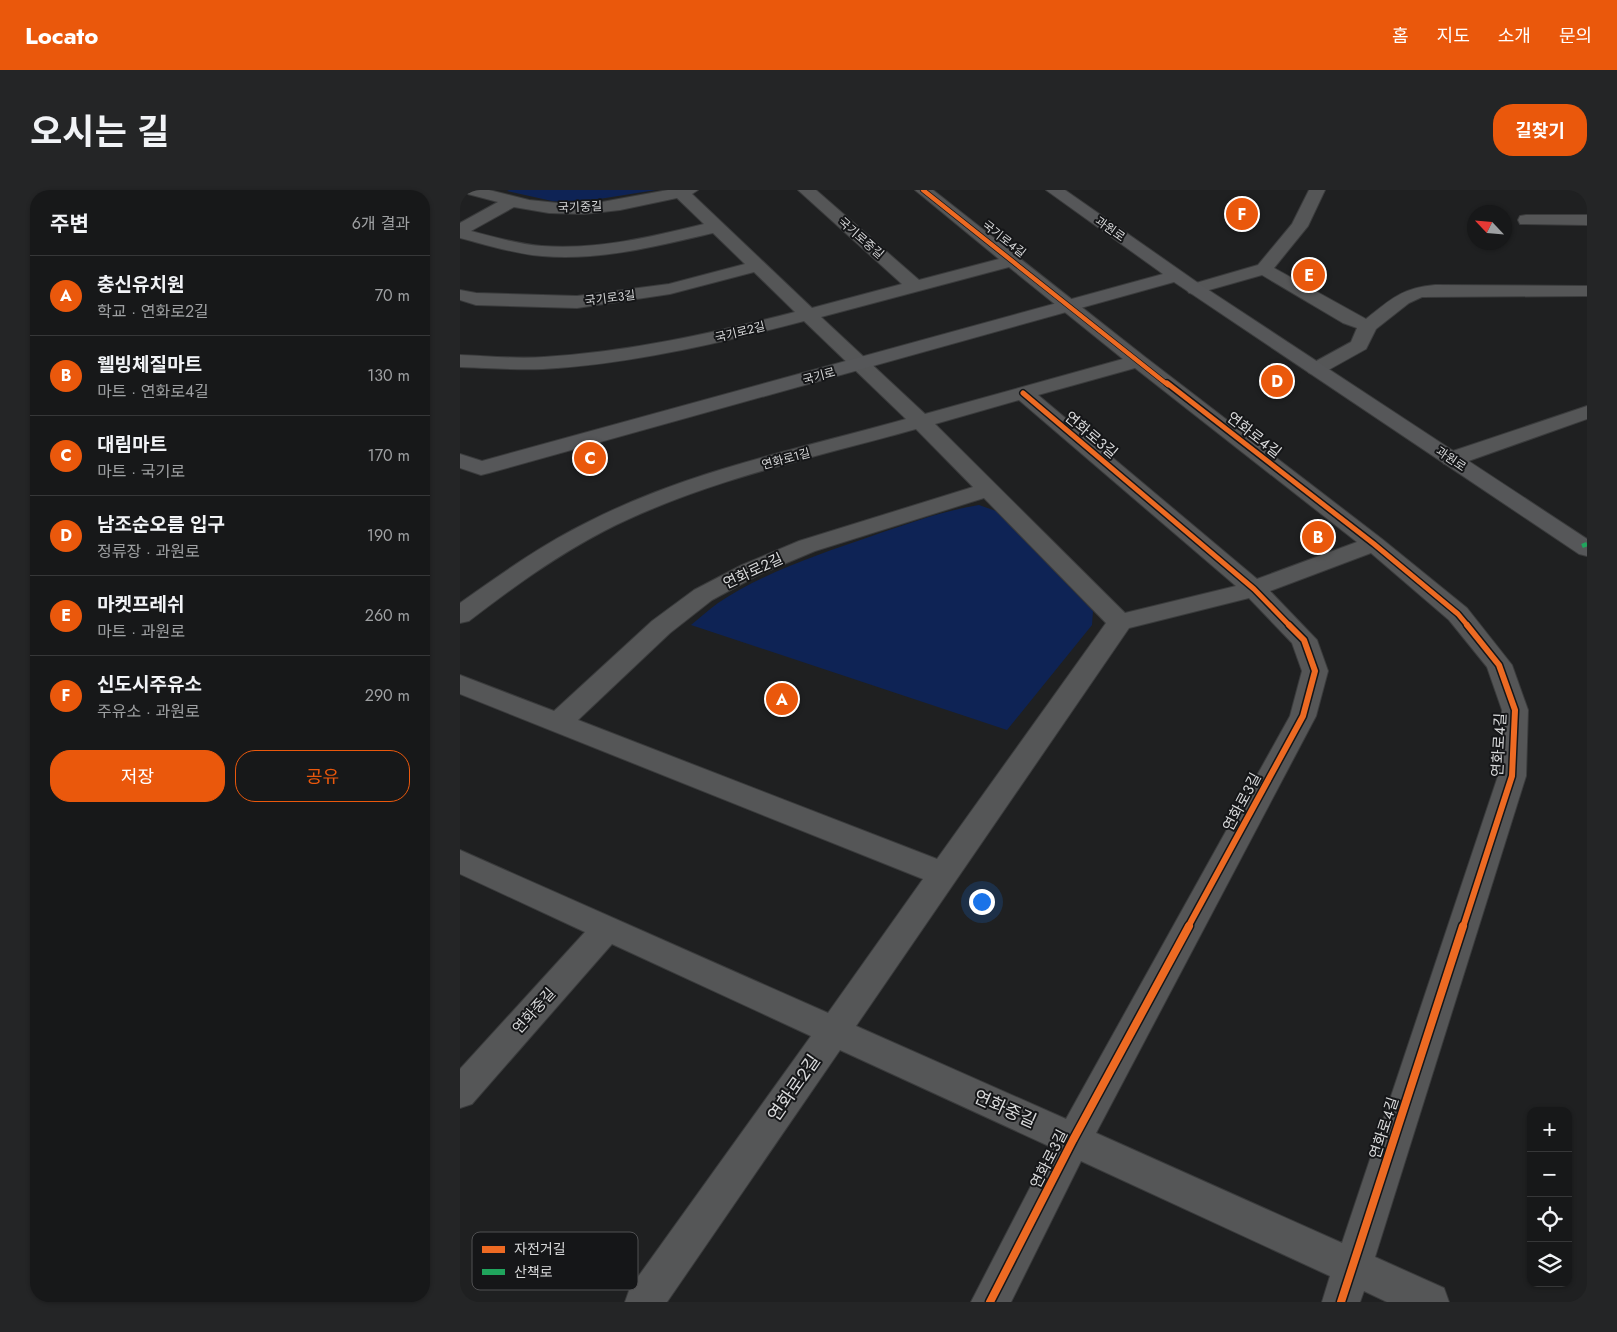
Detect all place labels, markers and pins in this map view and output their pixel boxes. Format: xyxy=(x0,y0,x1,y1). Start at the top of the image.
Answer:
pin: F xyxy=(1226,195,1258,233)
pin: E xyxy=(1293,256,1325,294)
pin: D xyxy=(1261,362,1293,400)
pin: C xyxy=(574,439,606,477)
pin: B xyxy=(1302,518,1334,556)
pin: A xyxy=(766,680,798,718)

